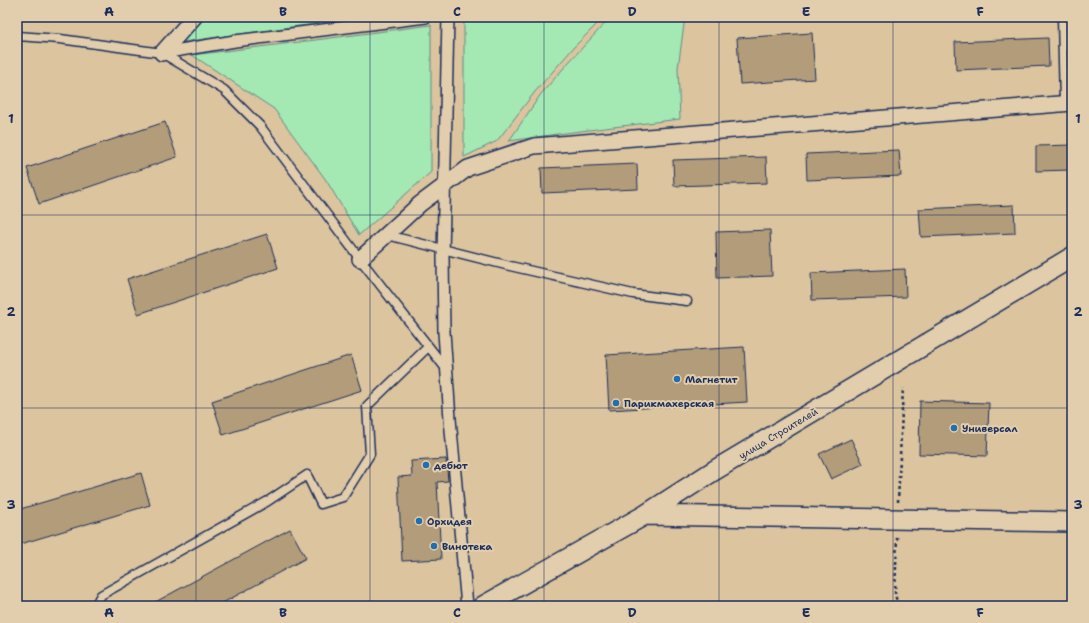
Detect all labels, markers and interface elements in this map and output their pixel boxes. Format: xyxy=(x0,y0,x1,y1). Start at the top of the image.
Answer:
text: A xyxy=(104,3,114,20)
text: B xyxy=(279,3,287,20)
text: C xyxy=(453,3,461,20)
text: D xyxy=(627,3,637,20)
text: E xyxy=(802,3,811,20)
text: F xyxy=(976,3,984,20)
text: 1 xyxy=(8,110,14,127)
text: 1 xyxy=(1075,110,1081,127)
text: 2 xyxy=(6,303,16,320)
text: 2 xyxy=(1073,303,1083,320)
place label: Магнетит xyxy=(685,373,738,386)
marker: Магнетит xyxy=(672,374,682,384)
place label: Парикмахерская xyxy=(624,397,714,410)
marker: Парикмахерская xyxy=(611,398,621,408)
street label: улица Строителей xyxy=(736,404,821,462)
place label: Универсал xyxy=(962,422,1017,435)
marker: Универсал xyxy=(949,423,959,433)
place label: дебют xyxy=(434,459,468,472)
marker: дебют xyxy=(421,460,431,470)
text: 3 xyxy=(6,496,16,513)
text: 3 xyxy=(1073,496,1083,513)
place label: Орхидея xyxy=(427,515,472,528)
marker: Орхидея xyxy=(414,516,424,526)
place label: Винотека xyxy=(442,540,492,553)
marker: Винотека xyxy=(429,541,439,551)
text: A xyxy=(104,604,114,621)
text: B xyxy=(279,604,287,621)
text: C xyxy=(453,604,461,621)
text: D xyxy=(627,604,637,621)
text: E xyxy=(802,604,811,621)
text: F xyxy=(976,604,984,621)

